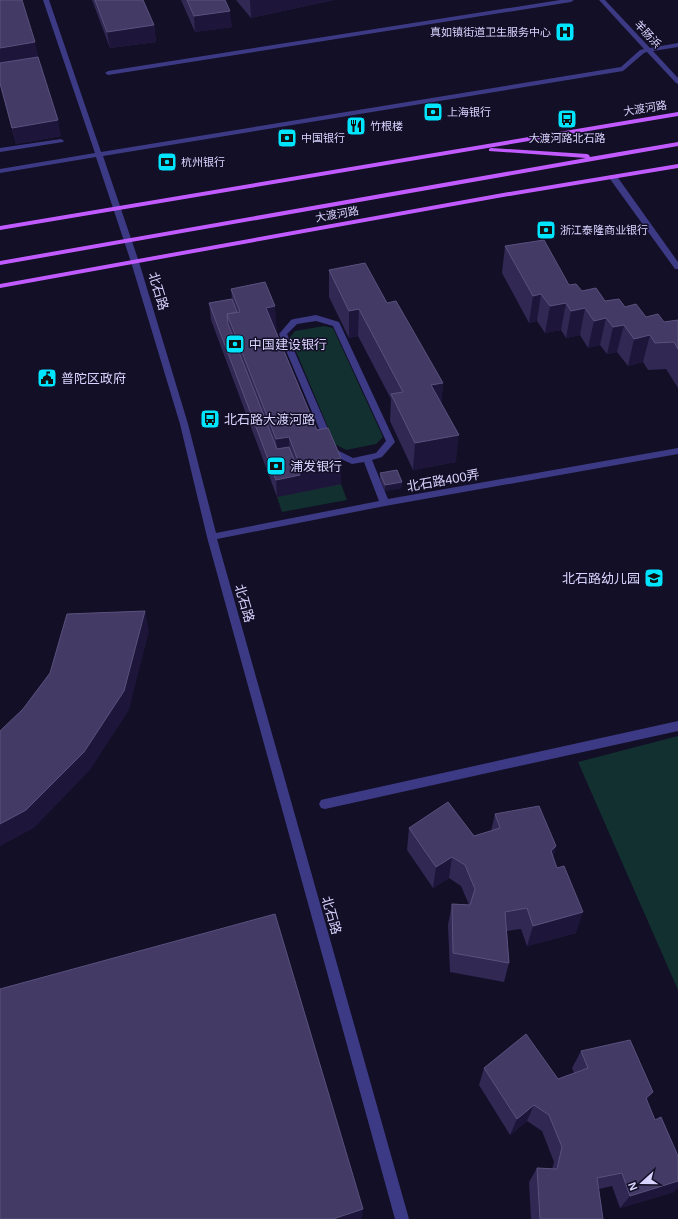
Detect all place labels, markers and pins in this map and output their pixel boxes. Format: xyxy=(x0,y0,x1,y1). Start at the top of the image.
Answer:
hospital icon: 真如镇街道卫生服务中心 xyxy=(554,21,576,43)
place label: 真如镇街道卫生服务中心 xyxy=(430,26,551,38)
bank icon: 上海银行 xyxy=(422,101,444,123)
place label: 上海银行 xyxy=(447,106,491,118)
bus stop icon: 大渡河路北石路 xyxy=(556,108,578,130)
restaurant icon: 竹根楼 xyxy=(345,115,367,137)
place label: 竹根楼 xyxy=(370,120,403,132)
bank icon: 中国银行 xyxy=(276,127,298,149)
place label: 中国银行 xyxy=(301,132,345,144)
place label: 大渡河路北石路 xyxy=(529,132,606,144)
bank icon: 杭州银行 xyxy=(156,151,178,173)
place label: 杭州银行 xyxy=(181,156,225,168)
bank icon: 浙江泰隆商业银行 xyxy=(535,219,557,241)
place label: 浙江泰隆商业银行 xyxy=(560,224,648,236)
bank icon: 中国建设银行 xyxy=(224,333,246,355)
place label: 中国建设银行 xyxy=(249,337,327,352)
public building icon: 普陀区政府 xyxy=(36,367,58,389)
place label: 普陀区政府 xyxy=(61,371,126,386)
bus stop icon: 北石路大渡河路 xyxy=(199,408,221,430)
place label: 北石路大渡河路 xyxy=(224,412,315,427)
bank icon: 浦发银行 xyxy=(265,455,287,477)
place label: 浦发银行 xyxy=(290,459,342,474)
school or university icon: 北石路幼儿园 xyxy=(643,567,665,589)
place label: 北石路幼儿园 xyxy=(562,571,640,586)

